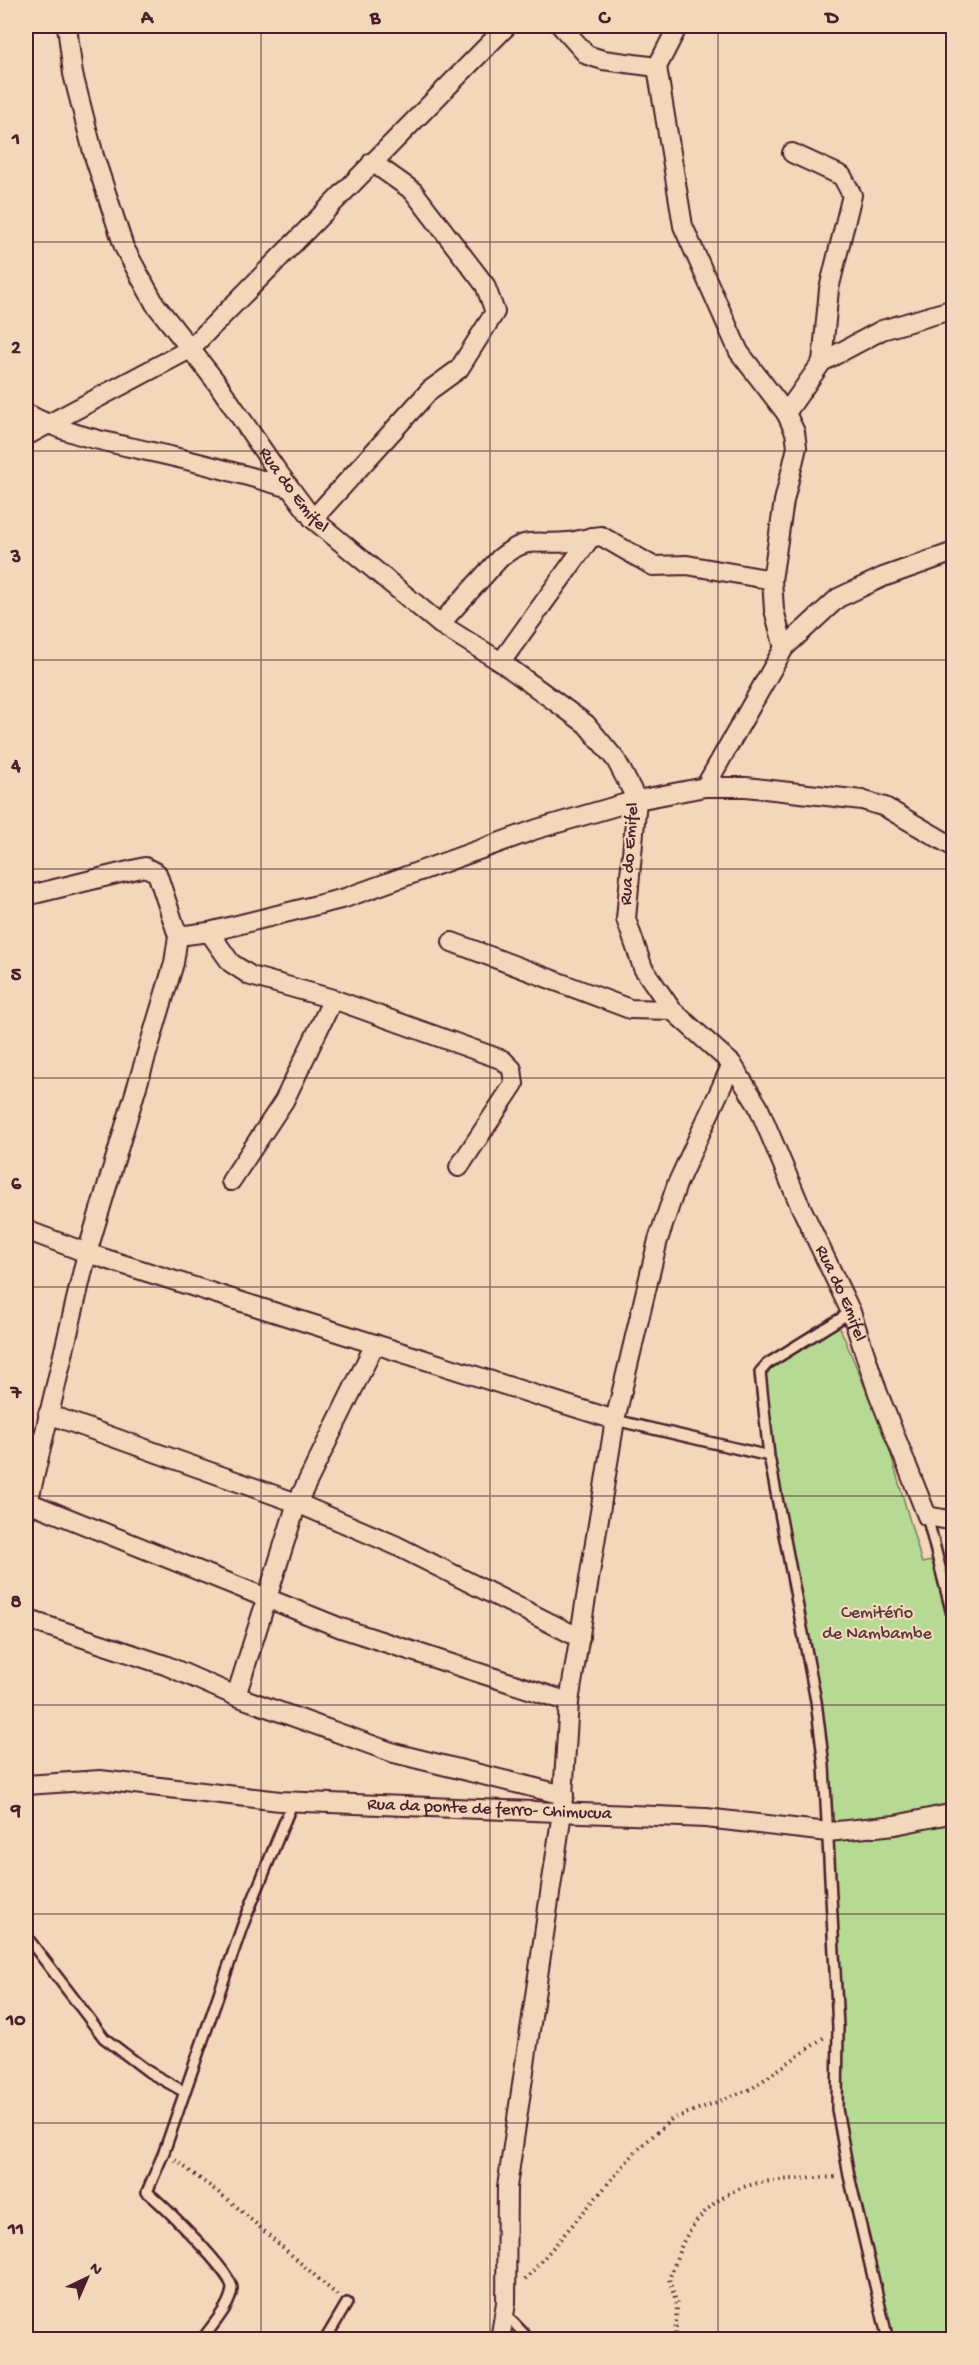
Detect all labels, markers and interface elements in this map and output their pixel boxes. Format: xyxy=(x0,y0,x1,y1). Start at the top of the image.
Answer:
text: A xyxy=(140,8,155,31)
text: B xyxy=(369,8,381,31)
text: C xyxy=(598,8,612,31)
text: D xyxy=(823,8,839,31)
text: 1 xyxy=(11,129,20,152)
text: 2 xyxy=(11,338,21,361)
street label: Rua do Emifel xyxy=(254,443,333,538)
text: 3 xyxy=(10,547,21,570)
text: 4 xyxy=(10,756,21,779)
street label: Rua do Emifel xyxy=(616,802,644,906)
text: 5 xyxy=(11,965,22,988)
text: 6 xyxy=(11,1174,22,1197)
street label: Rua do Emifel xyxy=(810,1242,871,1344)
text: 7 xyxy=(10,1383,23,1406)
text: 8 xyxy=(11,1592,22,1615)
park label: Cemitério de Nambambe xyxy=(822,1603,933,1645)
street label: Rua da ponte de ferro- Chimucua xyxy=(367,1794,613,1825)
text: 9 xyxy=(10,1801,21,1824)
text: 10 xyxy=(5,2010,26,2033)
text: 11 xyxy=(7,2219,24,2242)
north arrow xyxy=(57,2248,117,2308)
text: N xyxy=(85,2259,106,2281)

